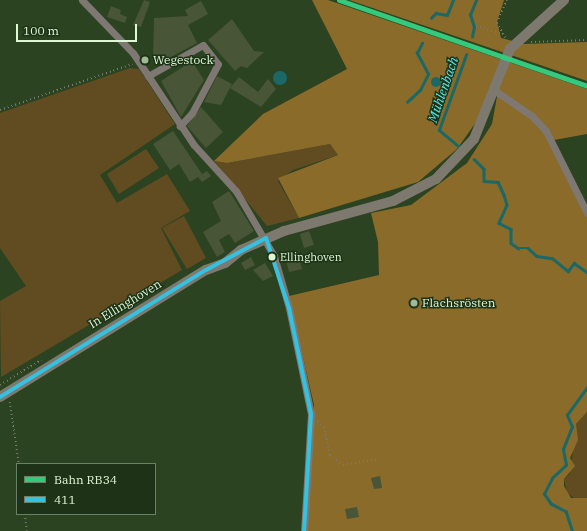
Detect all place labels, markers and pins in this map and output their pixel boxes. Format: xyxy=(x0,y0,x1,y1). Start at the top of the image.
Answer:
place label: Wegestock xyxy=(153,53,213,67)
marker: Wegestock xyxy=(140,55,150,65)
place label: Ellinghoven xyxy=(280,250,342,264)
marker: Ellinghoven xyxy=(267,252,277,262)
place label: Flachsrösten xyxy=(422,296,495,310)
marker: Flachsrösten xyxy=(409,298,419,308)

